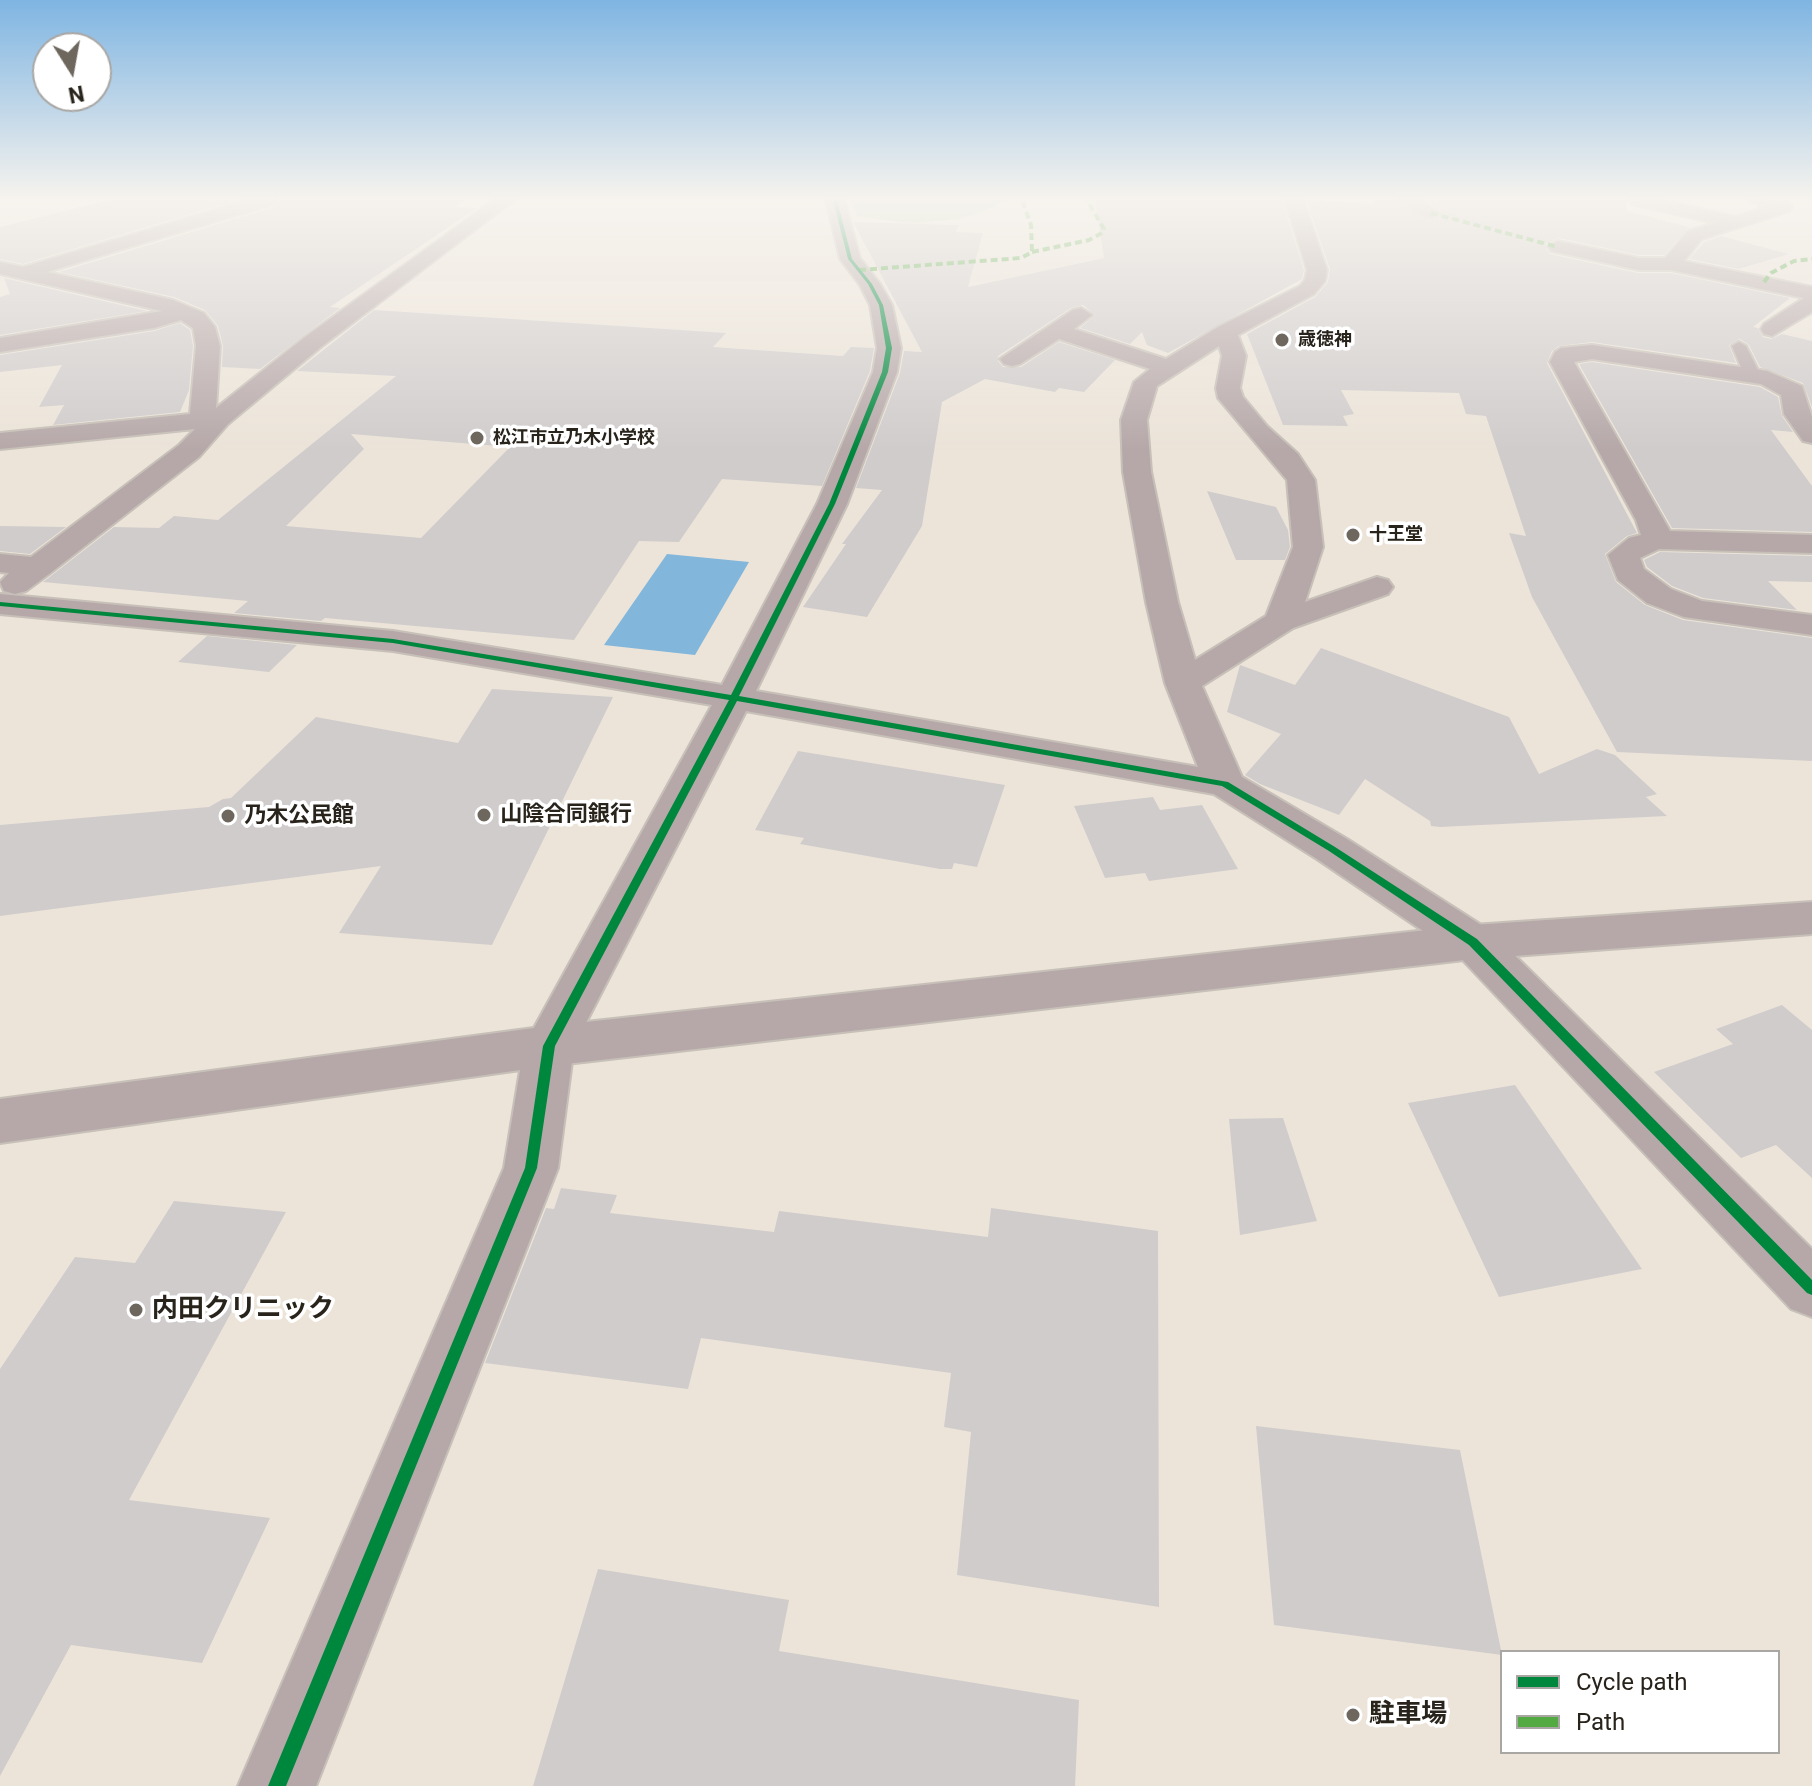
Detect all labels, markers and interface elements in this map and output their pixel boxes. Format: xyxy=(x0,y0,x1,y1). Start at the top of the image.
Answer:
north arrow xyxy=(32,32,112,112)
text: N xyxy=(66,80,86,108)
place label: 歳徳神 xyxy=(1298,329,1352,351)
marker: 歳徳神 xyxy=(1273,331,1291,349)
place label: 松江市立乃木小学校 xyxy=(493,427,655,449)
marker: 松江市立乃木小学校 xyxy=(468,429,486,447)
place label: 十王堂 xyxy=(1369,524,1423,546)
marker: 十王堂 xyxy=(1344,526,1362,544)
place label: 山陰合同銀行 xyxy=(500,802,632,828)
place label: 乃木公民館 xyxy=(244,803,354,829)
marker: 山陰合同銀行 xyxy=(475,806,493,824)
marker: 乃木公民館 xyxy=(219,807,237,825)
place label: 内田クリニック xyxy=(152,1294,334,1326)
marker: 内田クリニック xyxy=(127,1301,145,1319)
legend xyxy=(1500,1650,1780,1754)
text: Cycle path xyxy=(1576,1668,1688,1696)
place label: 駐車場 xyxy=(1369,1699,1447,1731)
marker: 駐車場 xyxy=(1344,1706,1362,1724)
text: Path xyxy=(1576,1708,1625,1736)

